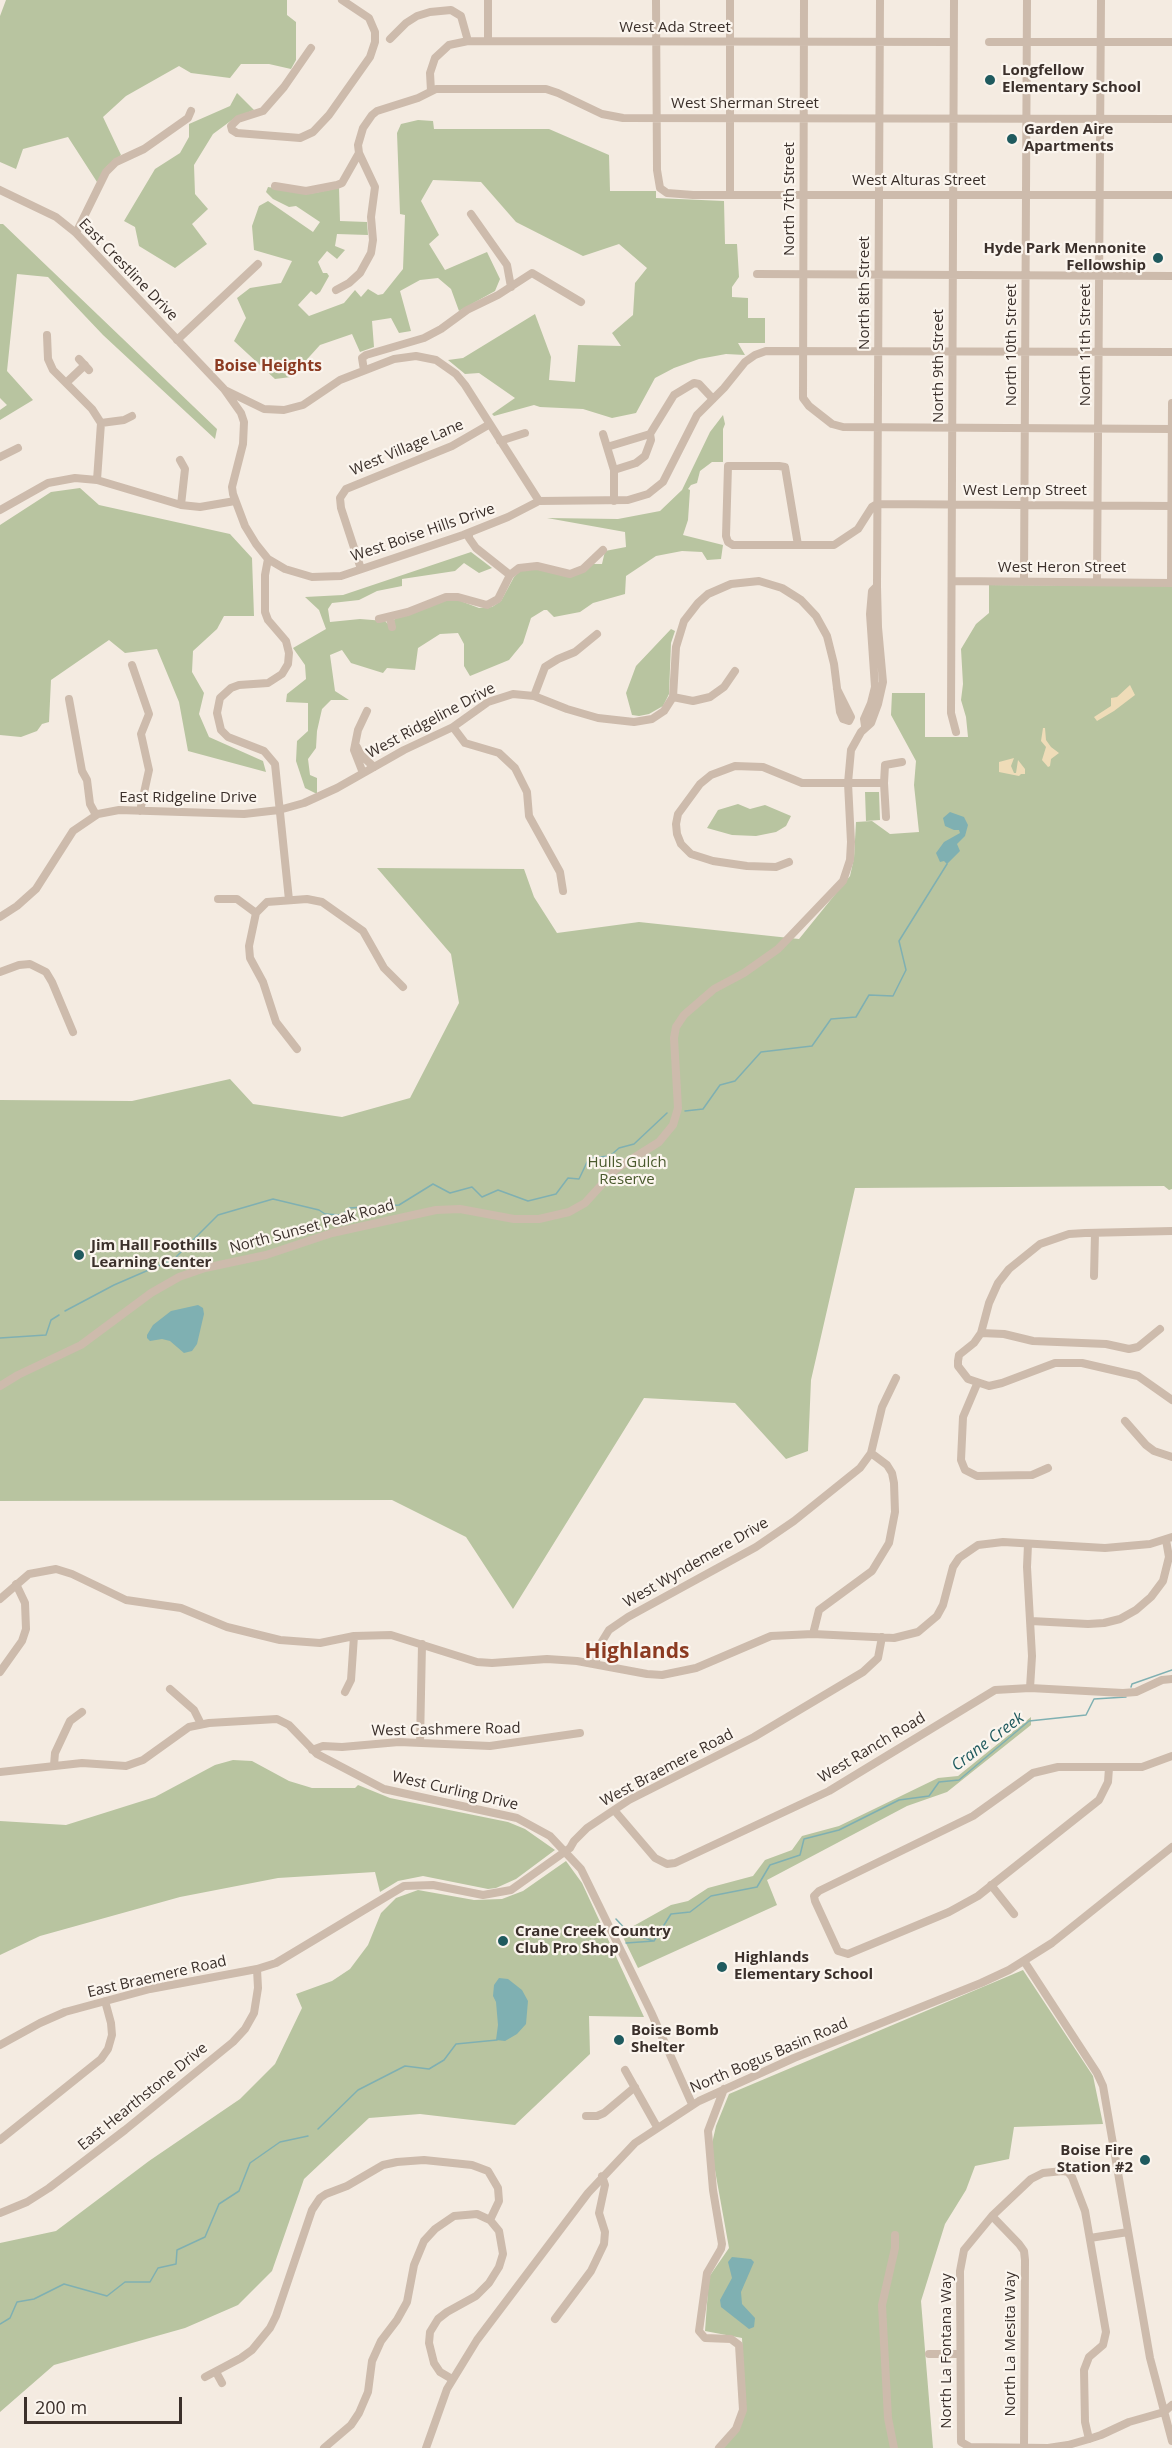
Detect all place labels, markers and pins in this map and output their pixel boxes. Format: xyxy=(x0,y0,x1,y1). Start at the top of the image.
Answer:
place label: Longfellow Elementary School xyxy=(1002,62,1141,97)
marker: Longfellow Elementary School xyxy=(983,73,997,87)
place label: Garden Aire Apartments xyxy=(1024,121,1114,156)
marker: Garden Aire Apartments xyxy=(1005,132,1019,146)
place label: Hyde Park Mennonite Fellowship xyxy=(983,240,1146,275)
marker: Hyde Park Mennonite Fellowship xyxy=(1151,251,1165,265)
place label: Jim Hall Foothills Learning Center xyxy=(91,1237,217,1272)
marker: Jim Hall Foothills Learning Center xyxy=(72,1248,86,1262)
place label: Crane Creek Country Club Pro Shop xyxy=(515,1923,671,1958)
marker: Crane Creek Country Club Pro Shop xyxy=(496,1934,510,1948)
place label: Highlands Elementary School xyxy=(734,1949,873,1984)
marker: Highlands Elementary School xyxy=(715,1960,729,1974)
place label: Boise Bomb Shelter xyxy=(631,2022,719,2057)
marker: Boise Bomb Shelter xyxy=(612,2033,626,2047)
place label: Boise Fire Station #2 xyxy=(1057,2142,1133,2177)
marker: Boise Fire Station #2 xyxy=(1138,2153,1152,2167)

